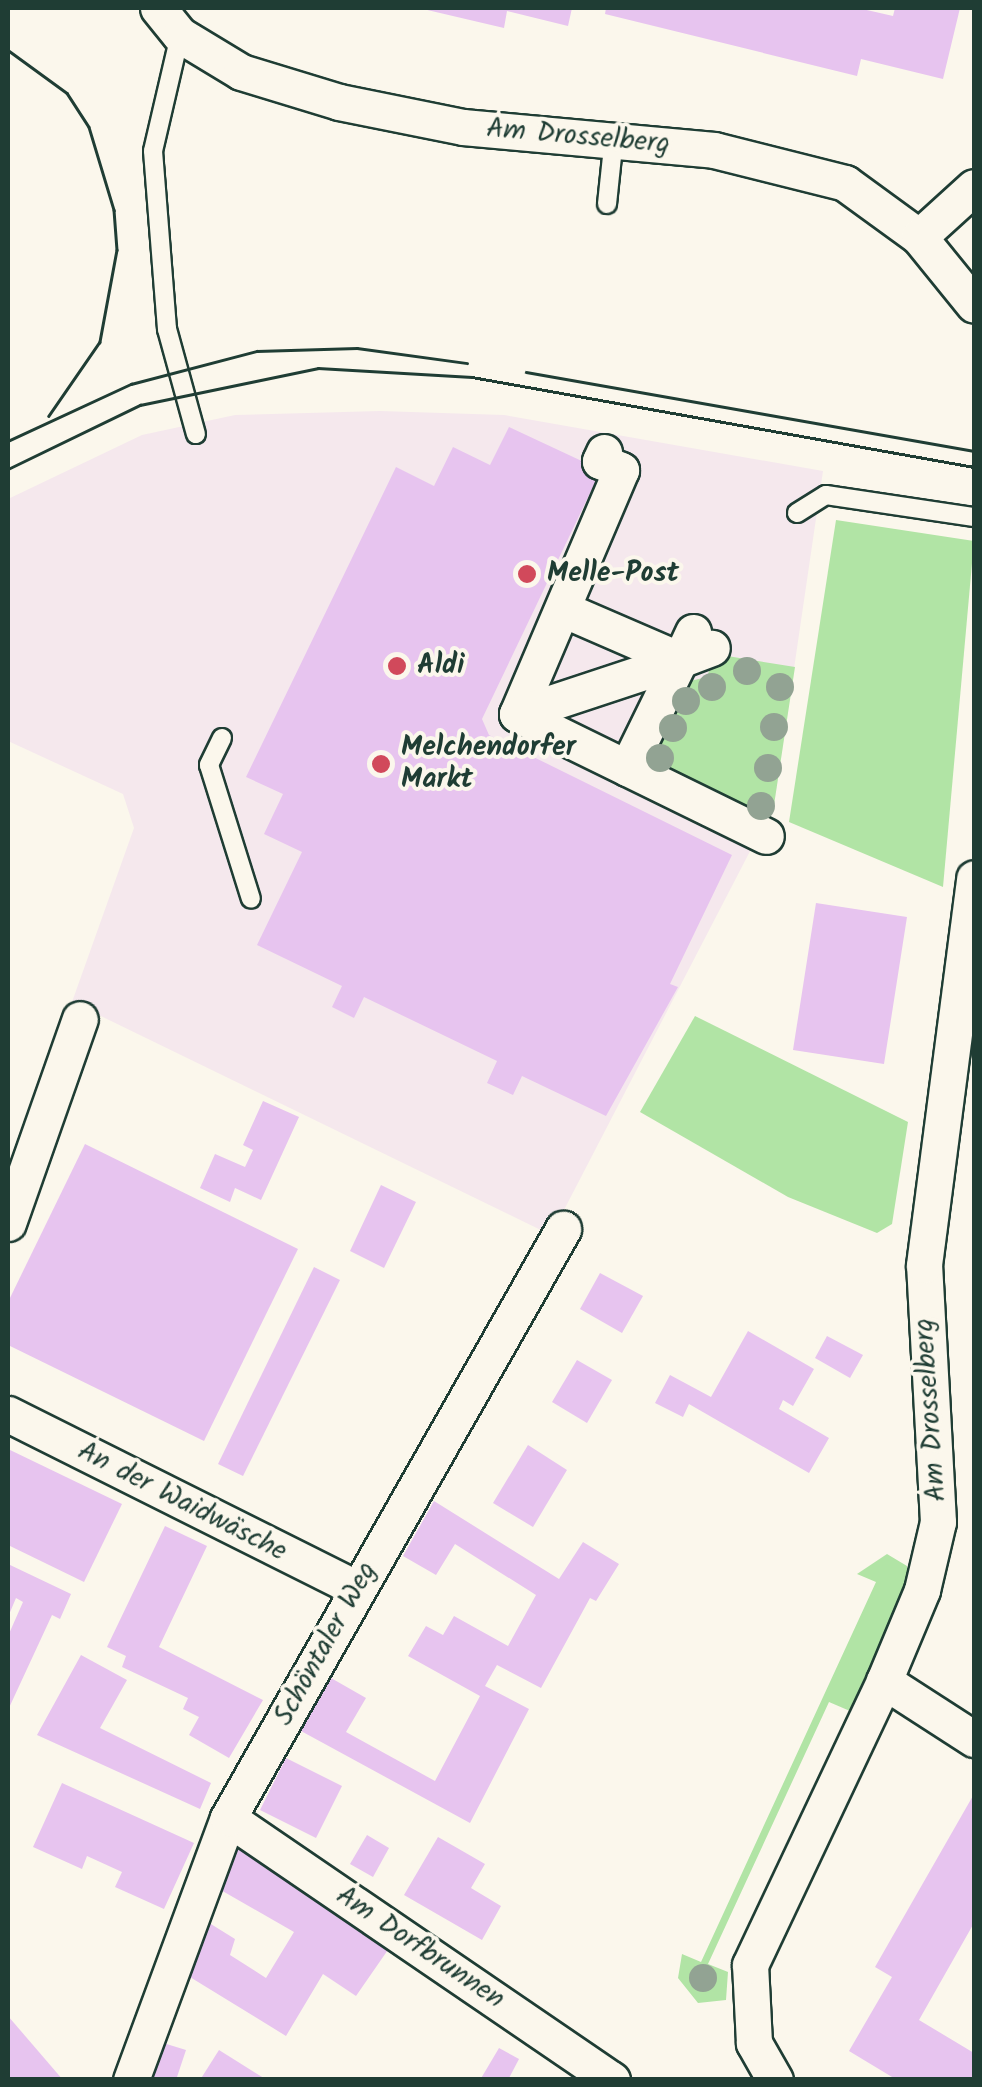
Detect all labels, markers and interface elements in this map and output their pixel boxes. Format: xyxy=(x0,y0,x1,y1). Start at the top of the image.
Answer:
street label: Am Drosselberg xyxy=(485,112,671,162)
place label: Melle-Post xyxy=(547,557,679,591)
marker: Melle-Post xyxy=(516,563,538,585)
place label: Aldi xyxy=(417,649,464,683)
marker: Aldi xyxy=(386,655,408,677)
place label: Melchendorfer Markt xyxy=(401,731,576,797)
marker: Melchendorfer Markt xyxy=(370,753,392,775)
street label: Am Drosselberg xyxy=(908,1317,954,1503)
street label: An der Waidwäsche xyxy=(72,1435,292,1569)
street label: Schöntaler Weg xyxy=(267,1556,385,1732)
street label: Am Dorfbrunnen xyxy=(329,1879,511,2017)

